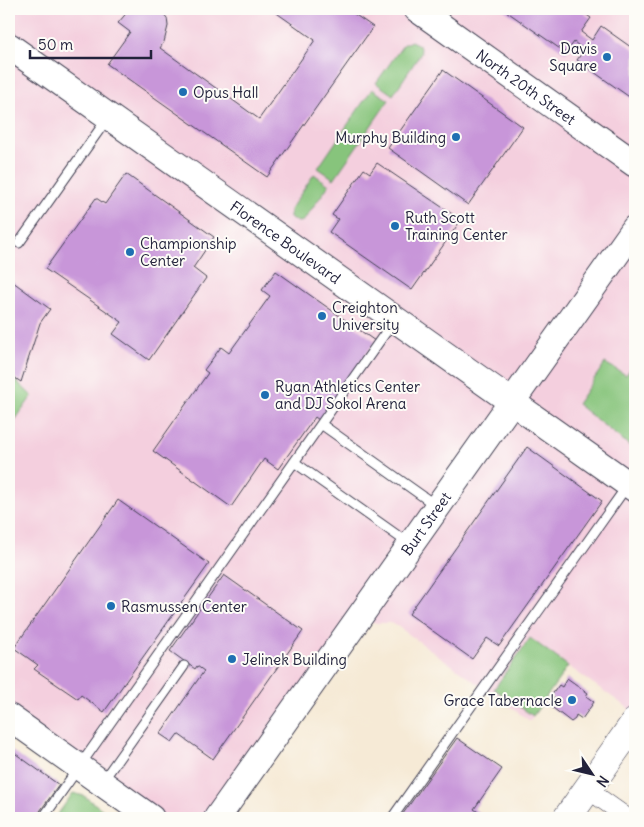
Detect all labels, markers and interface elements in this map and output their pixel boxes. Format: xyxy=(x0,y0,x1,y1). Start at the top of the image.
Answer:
scale bar xyxy=(30,28,151,60)
text: 50 m xyxy=(38,35,73,54)
place label: Davis Square xyxy=(549,39,597,75)
street label: North 20th Street xyxy=(473,45,580,128)
marker: Davis Square xyxy=(601,51,613,63)
place label: Opus Hall xyxy=(193,83,258,102)
marker: Opus Hall xyxy=(177,86,189,98)
place label: Murphy Building xyxy=(335,128,446,147)
marker: Murphy Building xyxy=(450,131,462,143)
street label: Florence Boulevard xyxy=(227,196,345,287)
place label: Ruth Scott Training Center xyxy=(405,208,508,244)
marker: Ruth Scott Training Center xyxy=(389,220,401,232)
place label: Championship Center xyxy=(140,234,237,270)
marker: Championship Center xyxy=(124,246,136,258)
place label: Creighton University xyxy=(332,298,399,334)
marker: Creighton University xyxy=(316,310,328,322)
place label: Ryan Athletics Center and DJ Sokol Arena xyxy=(275,377,420,413)
marker: Ryan Athletics Center and DJ Sokol Arena xyxy=(259,389,271,401)
street label: Burt Street xyxy=(397,488,455,559)
place label: Rasmussen Center xyxy=(121,597,247,616)
marker: Rasmussen Center xyxy=(105,600,117,612)
place label: Jelinek Building xyxy=(242,650,347,669)
marker: Jelinek Building xyxy=(226,653,238,665)
place label: Grace Tabernacle xyxy=(444,691,562,710)
marker: Grace Tabernacle xyxy=(566,694,578,706)
north arrow xyxy=(566,750,616,800)
text: N xyxy=(592,772,613,791)

